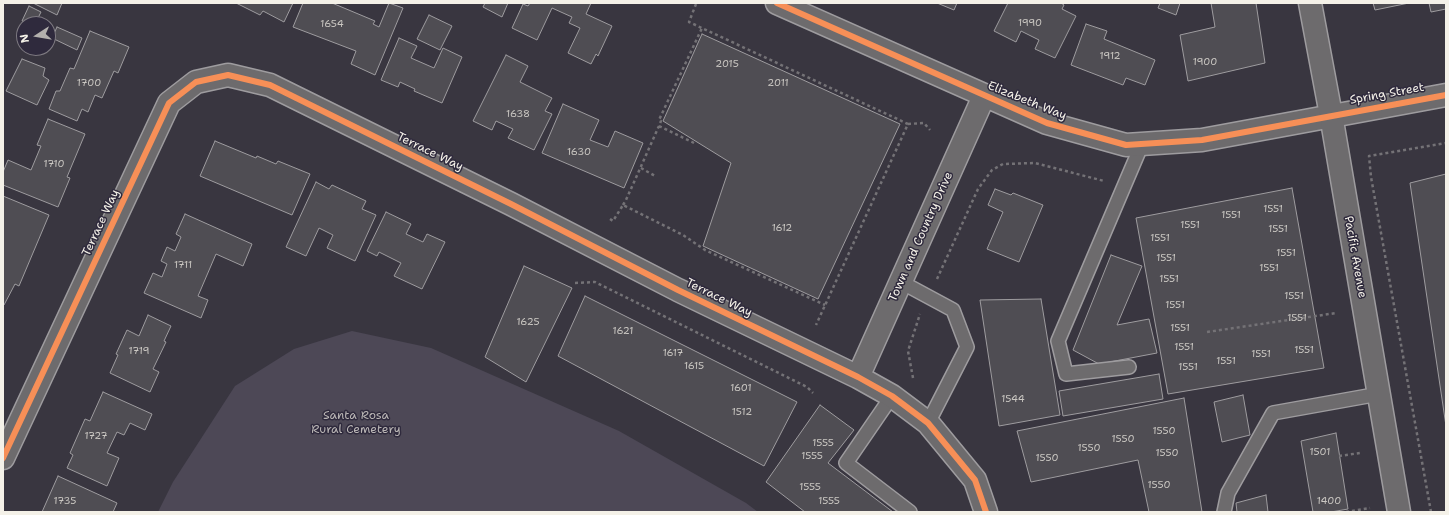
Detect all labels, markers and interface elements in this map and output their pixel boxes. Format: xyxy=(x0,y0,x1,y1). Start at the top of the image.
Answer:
north arrow xyxy=(16,16,56,56)
house number: 1990 xyxy=(1018,17,1042,29)
house number: 1654 xyxy=(320,18,344,30)
text: N xyxy=(17,33,33,44)
house number: 1912 xyxy=(1099,50,1121,62)
house number: 1900 xyxy=(1193,56,1217,68)
house number: 2015 xyxy=(715,58,739,70)
house number: 1700 xyxy=(77,77,101,89)
house number: 2011 xyxy=(767,77,789,89)
street label: Elizabeth Way xyxy=(985,79,1069,123)
street label: Spring Street xyxy=(1349,80,1425,108)
house number: 1638 xyxy=(506,108,530,120)
street label: Terrace Way xyxy=(394,130,466,174)
house number: 1630 xyxy=(567,146,591,158)
house number: 1710 xyxy=(43,158,65,170)
street label: Town and Country Drive xyxy=(886,170,956,304)
street label: Terrace Way xyxy=(79,187,123,259)
house number: 1551 xyxy=(1263,203,1283,215)
house number: 1551 xyxy=(1221,209,1241,221)
street label: Pacific Avenue xyxy=(1341,215,1369,299)
house number: 1551 xyxy=(1180,219,1200,231)
house number: 1612 xyxy=(772,222,792,234)
house number: 1551 xyxy=(1268,223,1288,235)
house number: 1551 xyxy=(1150,232,1170,244)
house number: 1551 xyxy=(1276,247,1296,259)
house number: 1551 xyxy=(1156,252,1176,264)
house number: 1711 xyxy=(174,259,192,271)
house number: 1551 xyxy=(1259,262,1279,274)
house number: 1551 xyxy=(1159,273,1179,285)
street label: Terrace Way xyxy=(683,276,755,320)
house number: 1551 xyxy=(1284,290,1304,302)
house number: 1551 xyxy=(1165,299,1185,311)
house number: 1551 xyxy=(1287,312,1307,324)
house number: 1625 xyxy=(516,316,540,328)
house number: 1551 xyxy=(1170,322,1190,334)
house number: 1621 xyxy=(613,325,633,337)
house number: 1551 xyxy=(1174,341,1194,353)
house number: 1551 xyxy=(1294,344,1314,356)
house number: 1719 xyxy=(129,345,149,357)
house number: 1617 xyxy=(663,347,683,359)
house number: 1551 xyxy=(1251,348,1271,360)
house number: 1551 xyxy=(1216,355,1236,367)
house number: 1615 xyxy=(684,360,704,372)
house number: 1551 xyxy=(1178,361,1198,373)
house number: 1601 xyxy=(730,382,752,394)
house number: 1544 xyxy=(1001,393,1025,405)
house number: 1512 xyxy=(732,406,752,418)
park label: Santa Rosa Rural Cemetery xyxy=(311,409,401,437)
house number: 1550 xyxy=(1153,425,1175,437)
house number: 1727 xyxy=(84,430,108,442)
house number: 1550 xyxy=(1112,433,1134,445)
house number: 1555 xyxy=(812,437,834,449)
house number: 1550 xyxy=(1078,442,1100,454)
house number: 1501 xyxy=(1310,446,1330,458)
house number: 1550 xyxy=(1156,447,1178,459)
house number: 1555 xyxy=(801,450,823,462)
house number: 1550 xyxy=(1036,452,1058,464)
house number: 1550 xyxy=(1148,479,1170,491)
house number: 1555 xyxy=(799,481,821,493)
house number: 1735 xyxy=(54,495,76,507)
house number: 1555 xyxy=(818,495,840,507)
house number: 1400 xyxy=(1317,495,1341,507)

